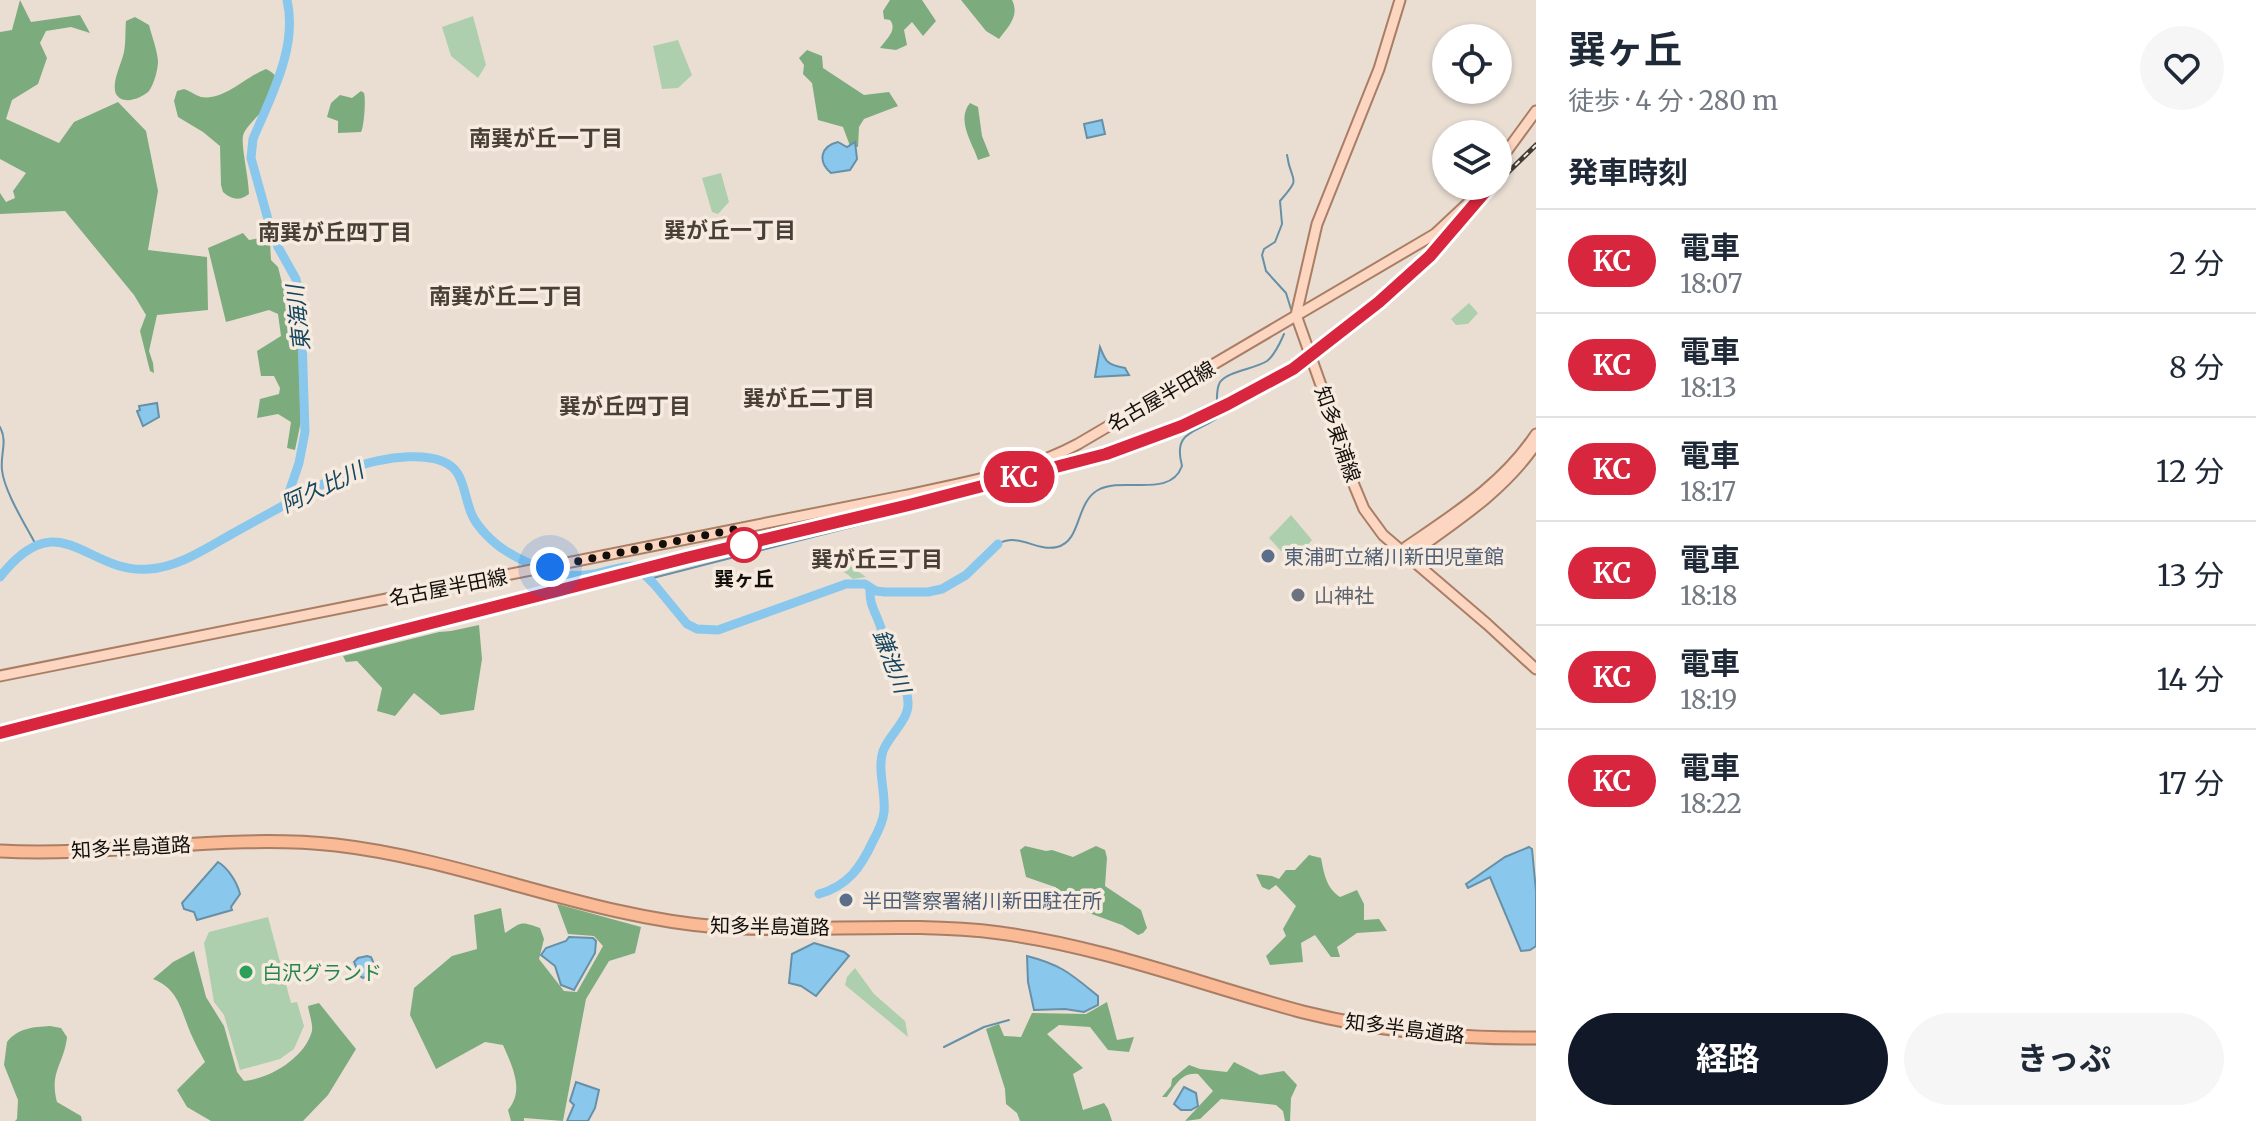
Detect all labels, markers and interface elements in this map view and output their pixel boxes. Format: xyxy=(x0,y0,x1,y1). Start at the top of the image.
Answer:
map controls xyxy=(1432,24,1512,200)
button: locate xyxy=(1432,24,1512,104)
text: 巽ヶ丘 xyxy=(1568,26,1682,73)
button: heart xyxy=(2140,26,2224,110)
text: 徒歩 · 4 分 · 280 m xyxy=(1568,84,1778,117)
button: layers xyxy=(1432,120,1512,200)
district label: 南巽が丘一丁目 xyxy=(469,124,623,152)
text: 発車時刻 xyxy=(1568,153,1688,191)
district label: 巽が丘一丁目 xyxy=(664,216,796,244)
district label: 南巽が丘四丁目 xyxy=(258,218,412,246)
text: 電車 xyxy=(1680,228,1740,266)
text: KC xyxy=(1593,243,1631,279)
text: 2 分 xyxy=(2169,244,2224,282)
text: 18:07 xyxy=(1680,267,1743,300)
water label: 東海川 xyxy=(280,282,315,352)
district label: 南巽が丘二丁目 xyxy=(429,282,583,310)
text: 電車 xyxy=(1680,332,1740,370)
text: KC xyxy=(1593,347,1631,383)
text: 8 分 xyxy=(2169,348,2224,386)
street label: 名古屋半田線 xyxy=(1103,355,1219,437)
text: 18:13 xyxy=(1680,371,1737,404)
street label: 知多東浦線 xyxy=(1310,383,1366,485)
district label: 巽が丘二丁目 xyxy=(743,384,875,412)
district label: 巽が丘四丁目 xyxy=(559,392,691,420)
text: 電車 xyxy=(1680,436,1740,474)
line badge: KC xyxy=(983,451,1055,503)
text: KC xyxy=(1593,451,1631,487)
text: 12 分 xyxy=(2156,452,2224,490)
water label: 阿久比川 xyxy=(276,455,370,518)
text: KC xyxy=(1000,459,1038,495)
text: 18:17 xyxy=(1680,475,1736,508)
marker: 巽ヶ丘 xyxy=(727,528,761,562)
text: 電車 xyxy=(1680,540,1740,578)
place label: 東浦町立緒川新田児童館 xyxy=(1284,544,1504,569)
district label: 巽が丘三丁目 xyxy=(811,545,943,573)
your location xyxy=(530,547,570,587)
marker: 東浦町立緒川新田児童館 xyxy=(1259,547,1277,565)
text: KC xyxy=(1593,555,1631,591)
text: 13 分 xyxy=(2157,556,2224,594)
street label: 名古屋半田線 xyxy=(387,563,509,611)
place label: 巽ヶ丘 xyxy=(714,566,774,591)
text: 18:18 xyxy=(1680,579,1737,612)
place label: 山神社 xyxy=(1314,583,1374,608)
marker: 山神社 xyxy=(1289,586,1307,604)
water label: 鎌池川 xyxy=(867,625,918,699)
text: 電車 xyxy=(1680,644,1740,682)
text: KC xyxy=(1593,659,1631,695)
text: 14 分 xyxy=(2157,660,2224,698)
text: 18:19 xyxy=(1680,683,1737,716)
text: 電車 xyxy=(1680,748,1740,786)
text: KC xyxy=(1593,763,1631,799)
text: 17 分 xyxy=(2158,764,2224,802)
text: 18:22 xyxy=(1680,787,1742,820)
street label: 知多半島道路 xyxy=(70,831,192,863)
place label: 半田警察署緒川新田駐在所 xyxy=(862,888,1102,913)
marker: 半田警察署緒川新田駐在所 xyxy=(837,891,855,909)
street label: 知多半島道路 xyxy=(710,912,830,940)
place label: 白沢グランド xyxy=(262,960,382,985)
marker: 白沢グランド xyxy=(237,963,255,981)
street label: 知多半島道路 xyxy=(1344,1008,1466,1048)
button: 経路 xyxy=(1568,1013,1888,1105)
button: きっぷ xyxy=(1904,1013,2224,1105)

